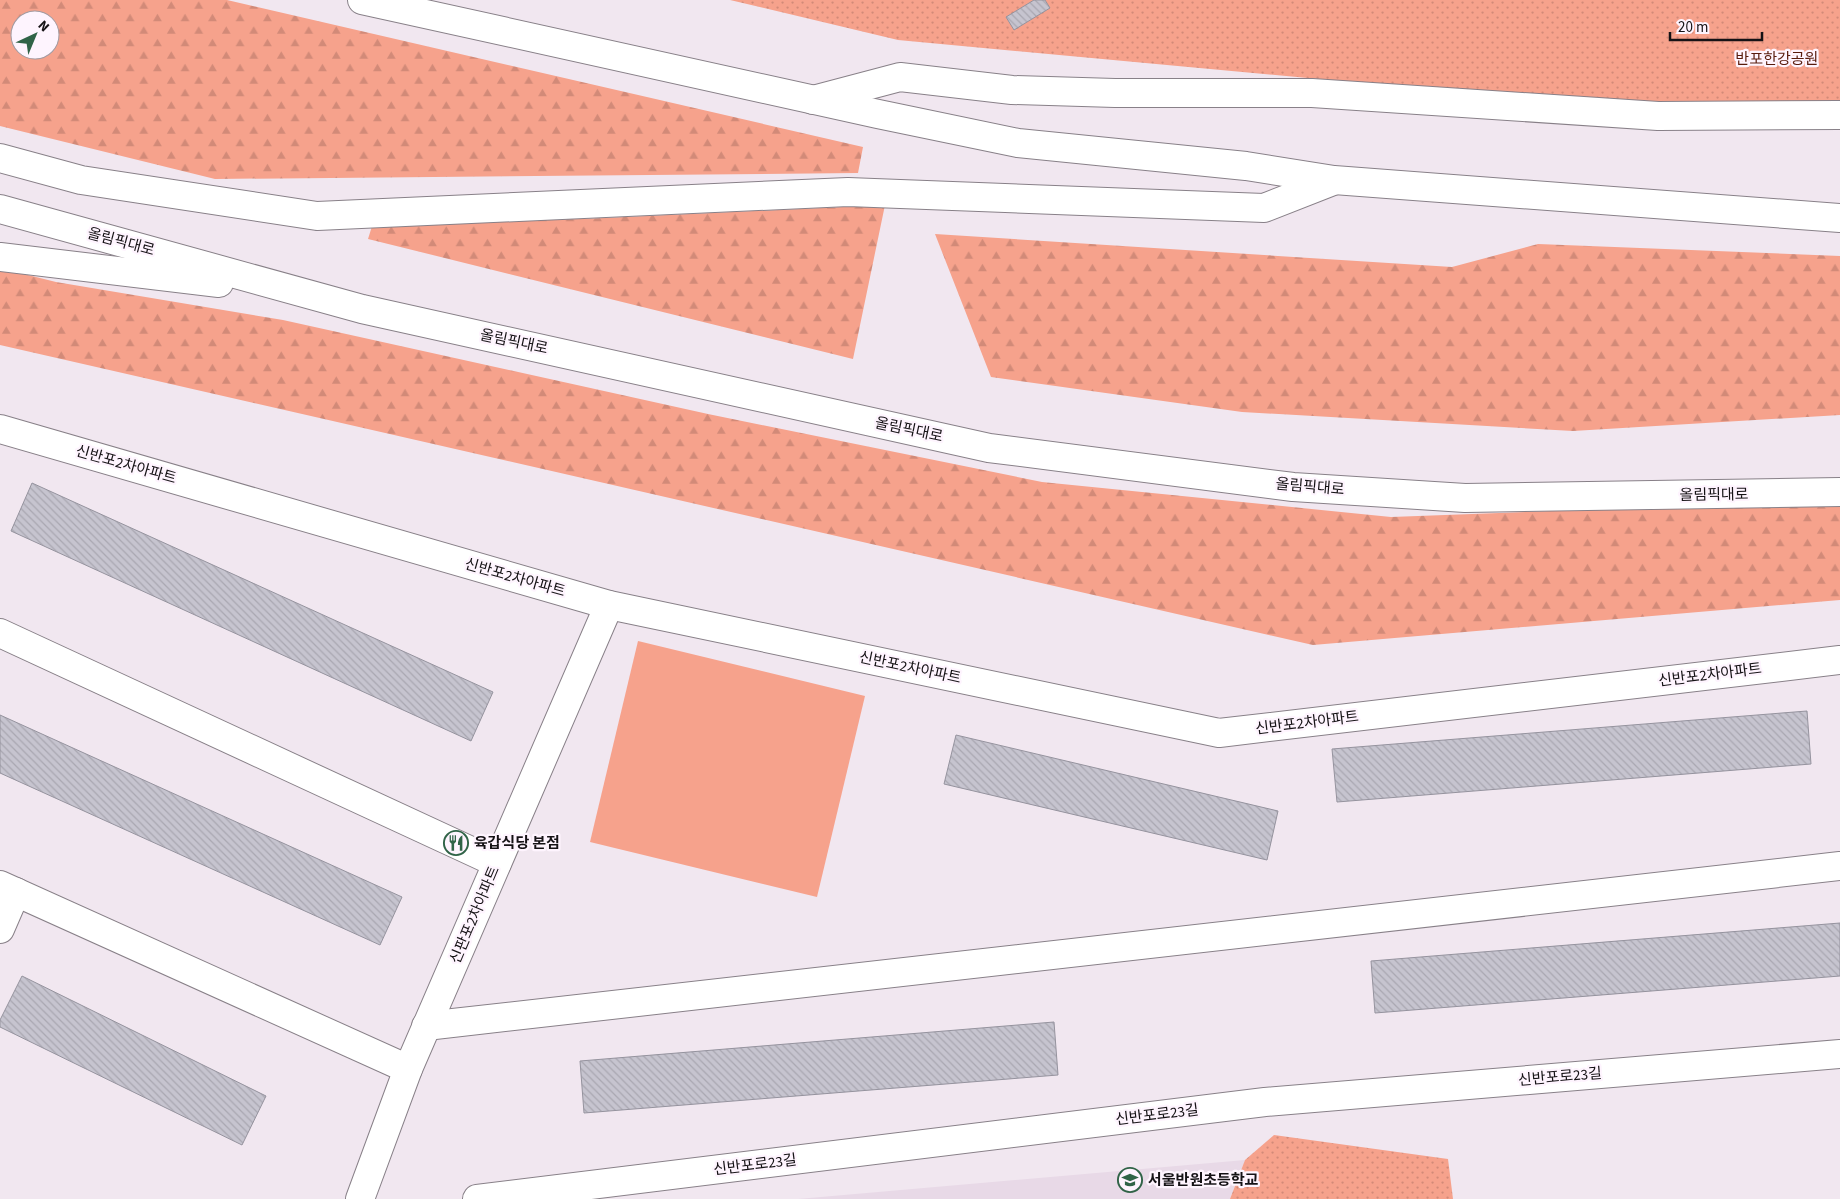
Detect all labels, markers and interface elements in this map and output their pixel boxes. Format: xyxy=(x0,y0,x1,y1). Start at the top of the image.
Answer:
north arrow xyxy=(10,10,60,60)
scale bar xyxy=(1670,10,1762,42)
text: N xyxy=(33,16,54,37)
text: 20 m xyxy=(1678,17,1708,38)
park label: 반포한강공원 xyxy=(1736,49,1818,70)
street label: 올림픽대로 xyxy=(85,223,157,261)
street label: 올림픽대로 xyxy=(478,325,550,359)
street label: 올림픽대로 xyxy=(873,413,945,447)
street label: 신반포2차아파트 xyxy=(73,441,179,489)
street label: 올림픽대로 xyxy=(1275,474,1345,500)
street label: 올림픽대로 xyxy=(1679,484,1749,506)
street label: 신반포2차아파트 xyxy=(462,554,568,602)
street label: 신반포2차아파트 xyxy=(857,647,963,689)
street label: 신반포2차아파트 xyxy=(1657,658,1763,692)
street label: 신반포2차아파트 xyxy=(1254,706,1360,740)
restaurant icon: 육갑식당 본점 xyxy=(443,830,469,856)
place label: 육갑식당 본점 xyxy=(474,833,560,854)
street label: 신판포2차아파트 xyxy=(445,863,505,967)
street label: 신반포로23길 xyxy=(1517,1063,1603,1091)
street label: 신반포로23길 xyxy=(1114,1099,1200,1131)
street label: 신반포로23길 xyxy=(712,1149,798,1181)
school or university icon: 서울반원초등학교 xyxy=(1117,1167,1143,1193)
place label: 서울반원초등학교 xyxy=(1148,1170,1259,1191)

